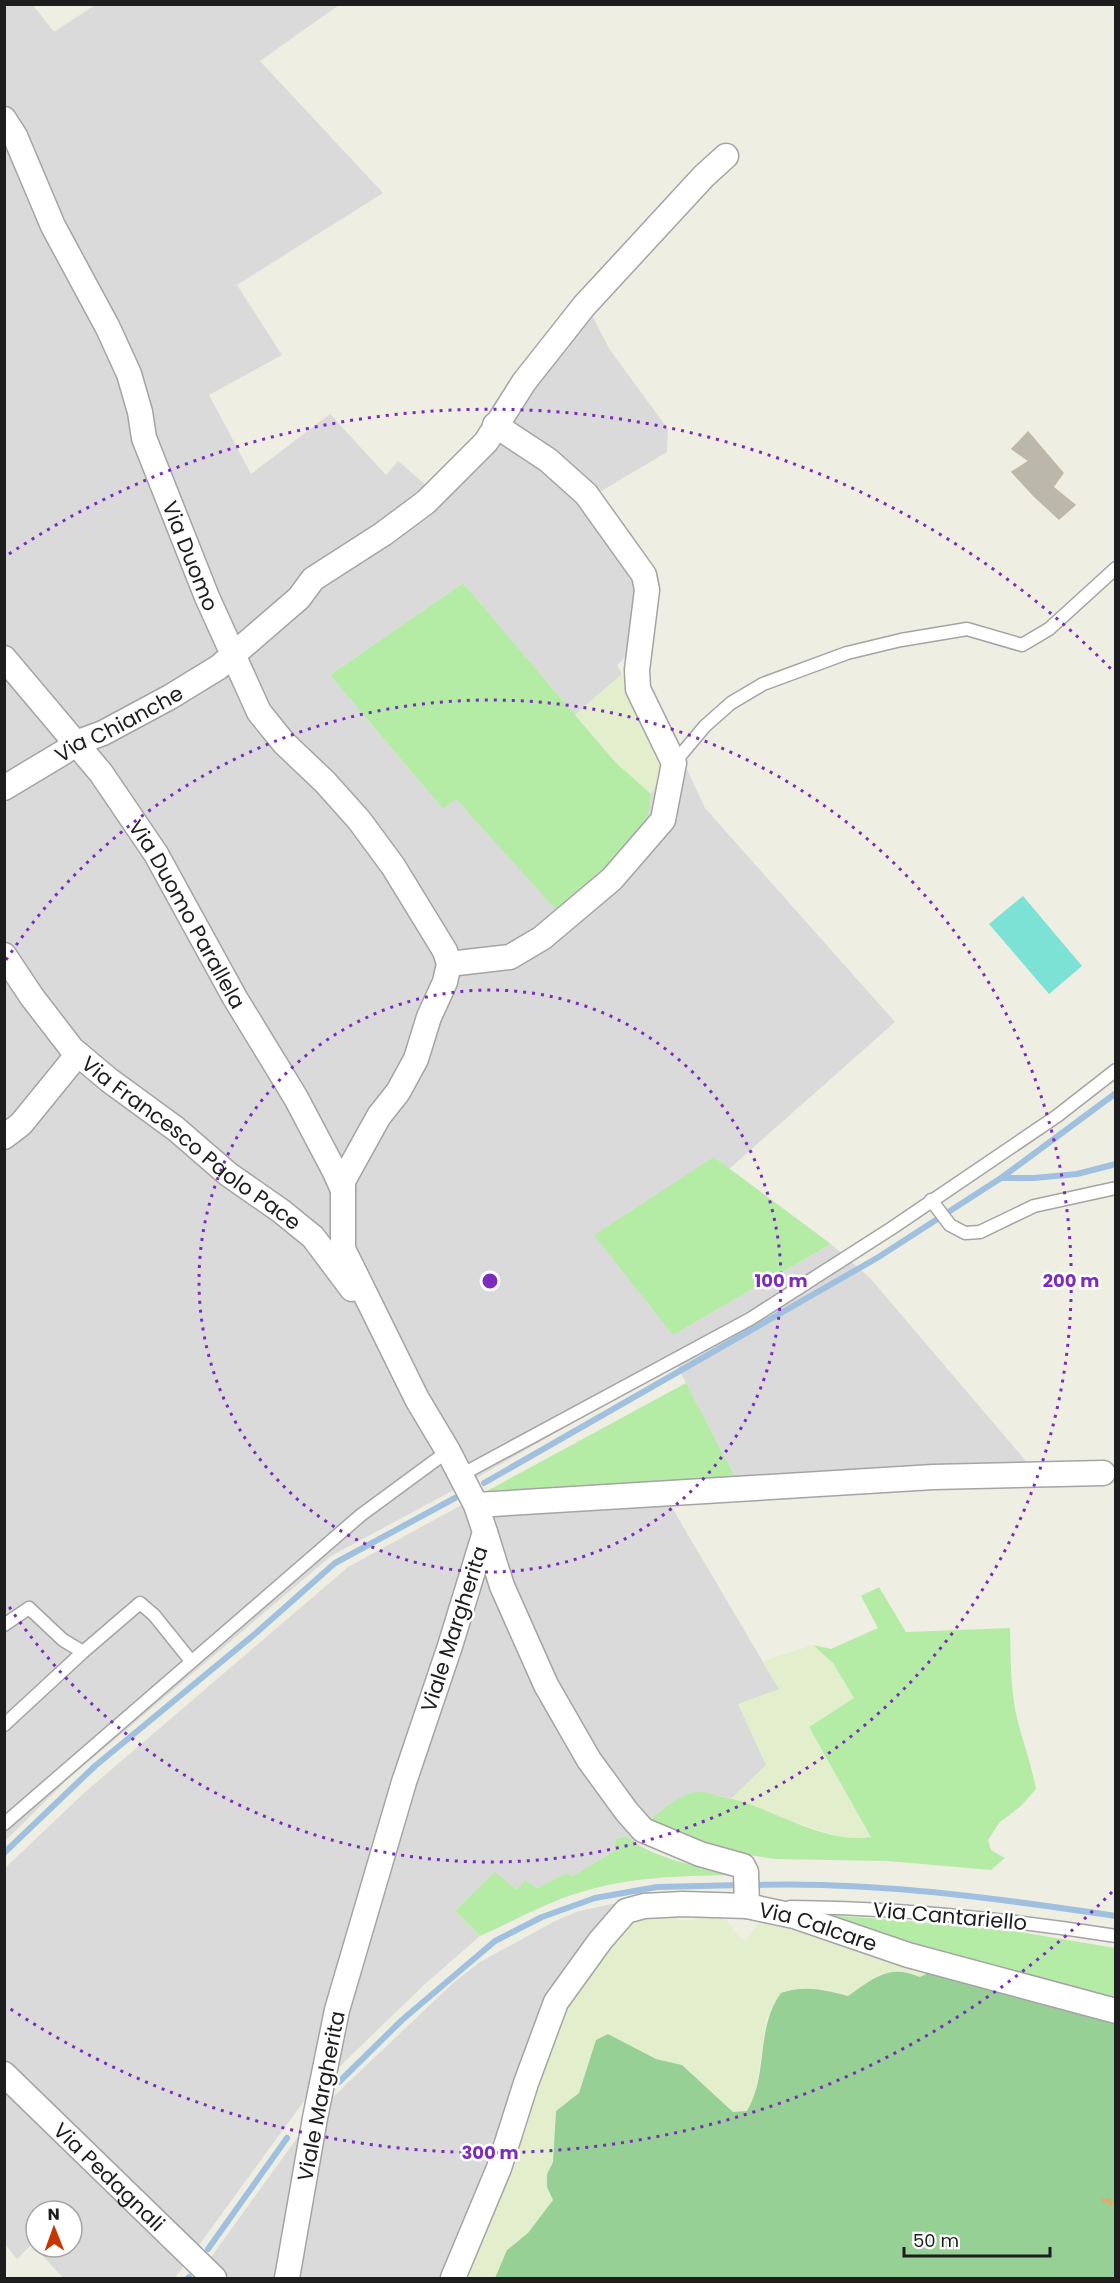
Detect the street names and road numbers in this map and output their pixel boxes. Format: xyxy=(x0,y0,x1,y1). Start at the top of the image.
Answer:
street label: Via Duomo xyxy=(156,497,226,615)
street label: Via Chianche xyxy=(49,678,188,769)
street label: Via Duomo Parallela xyxy=(122,814,252,1014)
street label: Via Francesco Paolo Pace xyxy=(76,1049,307,1236)
street label: Viale Margherita xyxy=(413,1542,495,1716)
street label: Via Calcare xyxy=(756,1894,881,1958)
street label: Via Cantariello xyxy=(872,1895,1028,1937)
street label: Viale Margherita xyxy=(290,2008,352,2184)
street label: Via Pedagnali xyxy=(47,2116,172,2237)

